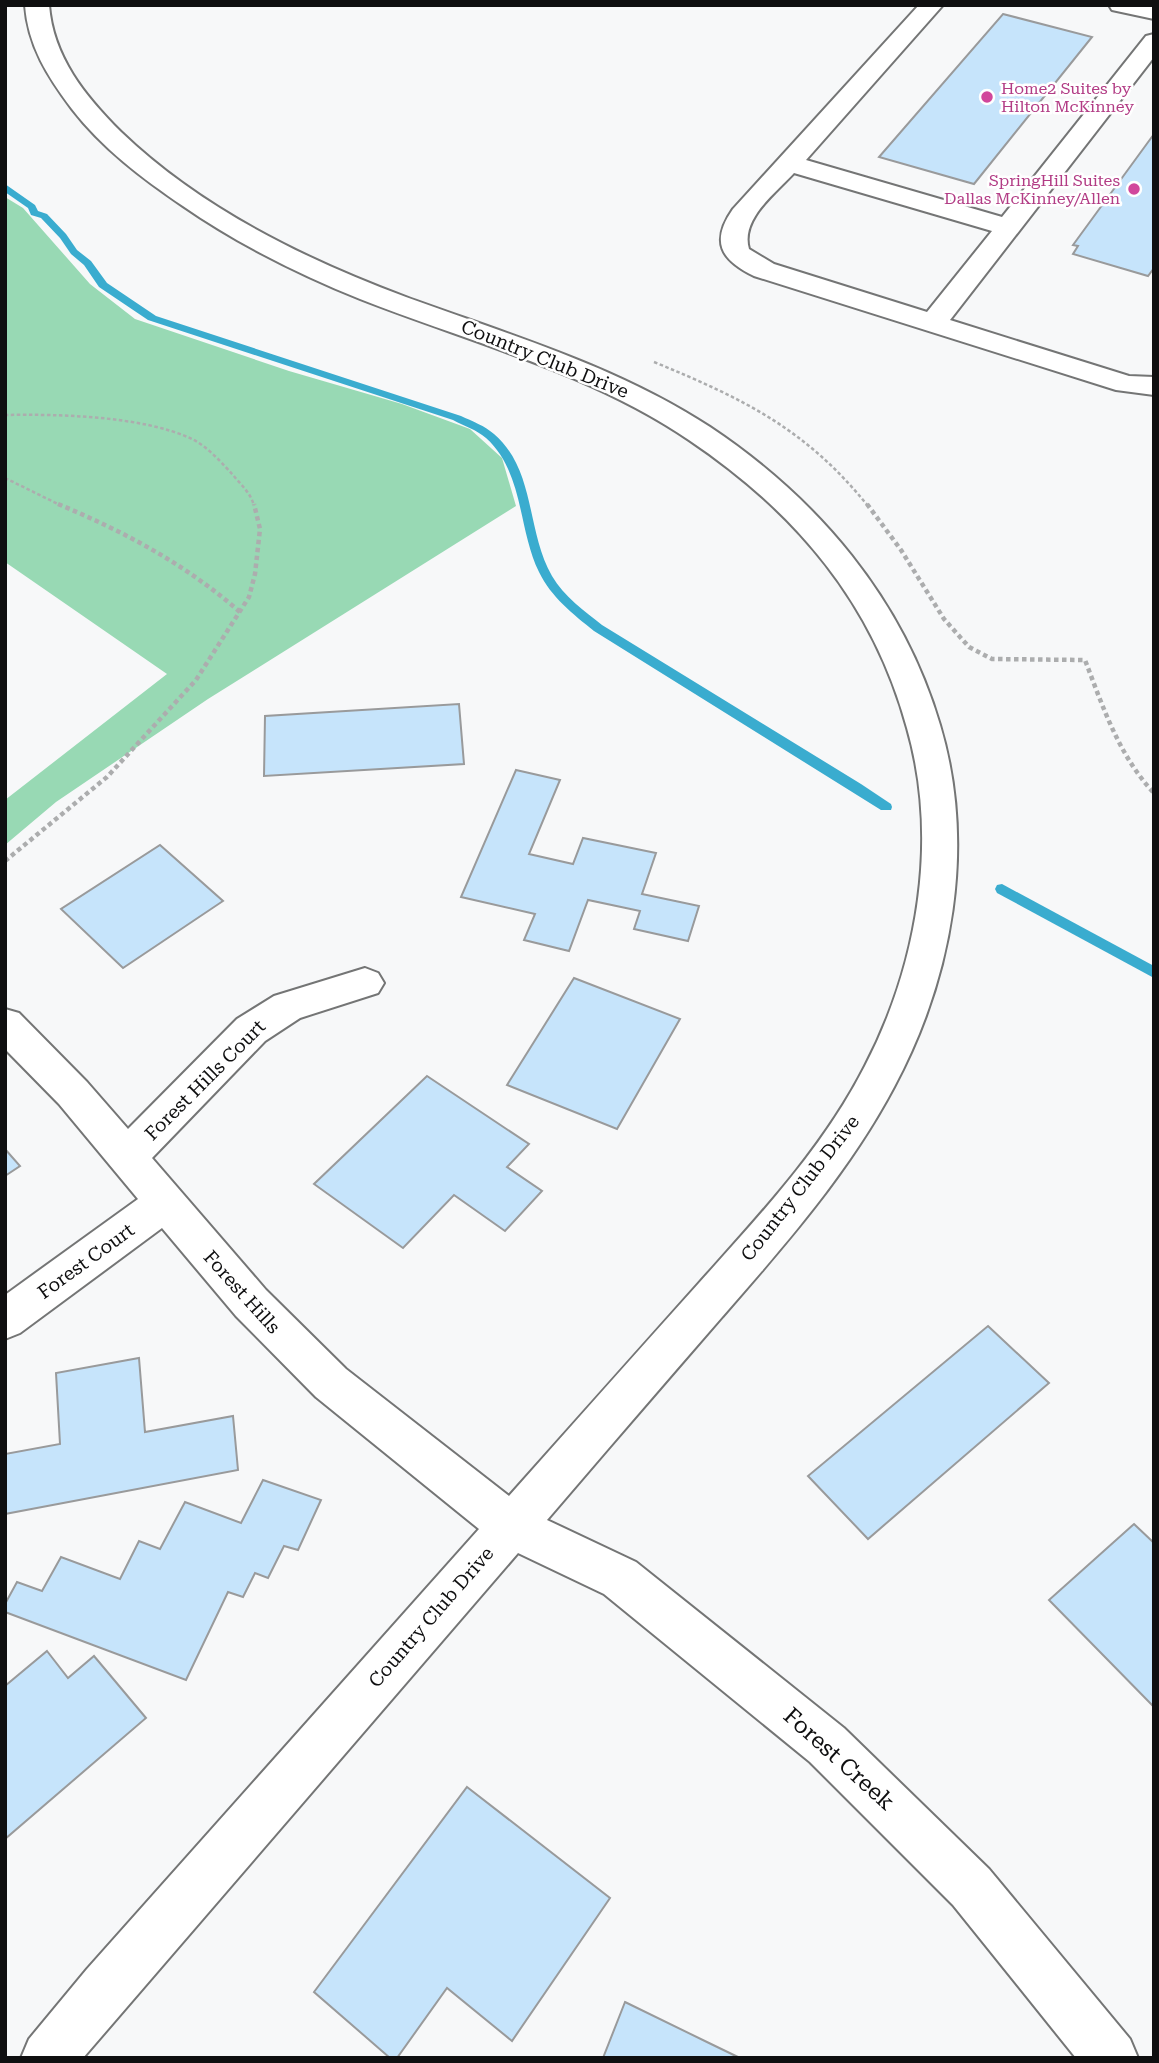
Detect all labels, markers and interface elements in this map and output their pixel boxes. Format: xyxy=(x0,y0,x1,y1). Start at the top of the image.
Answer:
place label: Home2 Suites by Hilton McKinney xyxy=(1001,79,1134,116)
marker: Home2 Suites by Hilton McKinney xyxy=(979,89,995,105)
place label: SpringHill Suites Dallas McKinney/Allen xyxy=(944,171,1120,208)
marker: SpringHill Suites Dallas McKinney/Allen xyxy=(1126,181,1142,197)
street label: Country Club Drive xyxy=(458,315,632,403)
street label: Forest Hills Court xyxy=(140,1015,270,1145)
street label: Country Club Drive xyxy=(736,1110,864,1266)
street label: Forest Court xyxy=(33,1218,139,1304)
street label: Forest Hills xyxy=(199,1246,285,1338)
street label: Country Club Drive xyxy=(364,1542,498,1692)
street label: Forest Creek xyxy=(778,1702,900,1816)

